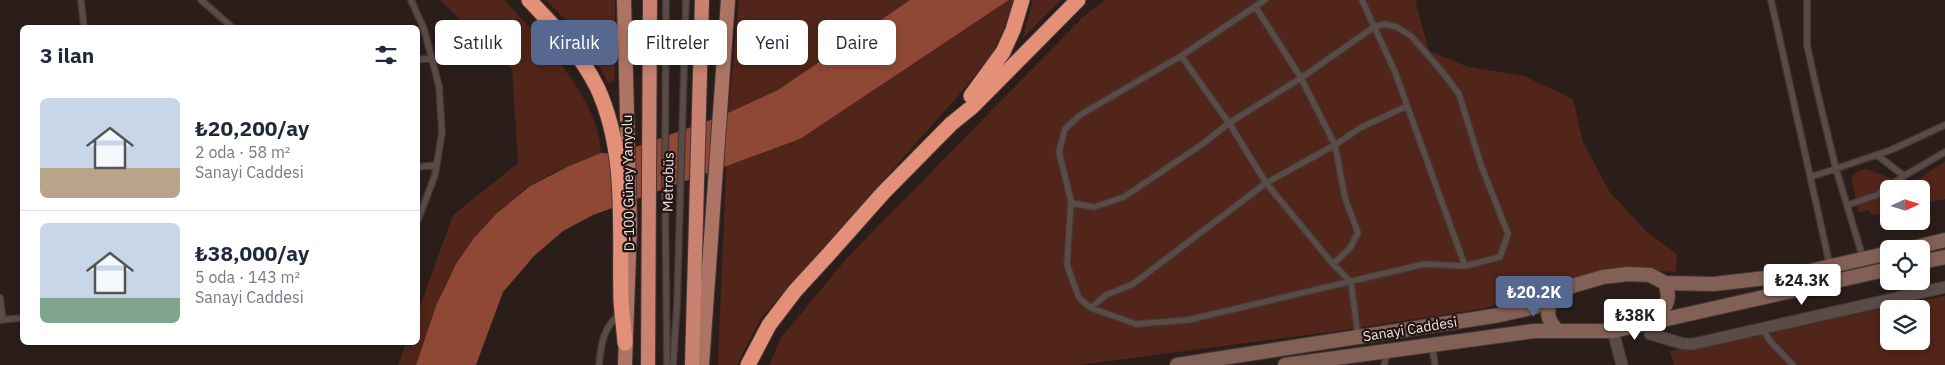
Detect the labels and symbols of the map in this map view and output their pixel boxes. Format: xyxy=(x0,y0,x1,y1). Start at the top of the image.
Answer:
street label: D-100 Güney Yanyolu xyxy=(618,115,638,251)
street label: Metrobüs xyxy=(658,152,678,212)
north arrow xyxy=(1880,180,1930,230)
pin: ₺24.3K xyxy=(1761,264,1843,306)
pin: ₺20.2K xyxy=(1493,276,1575,318)
pin: ₺38K xyxy=(1605,298,1665,341)
street label: Sanayi Caddesi xyxy=(1362,313,1458,345)

